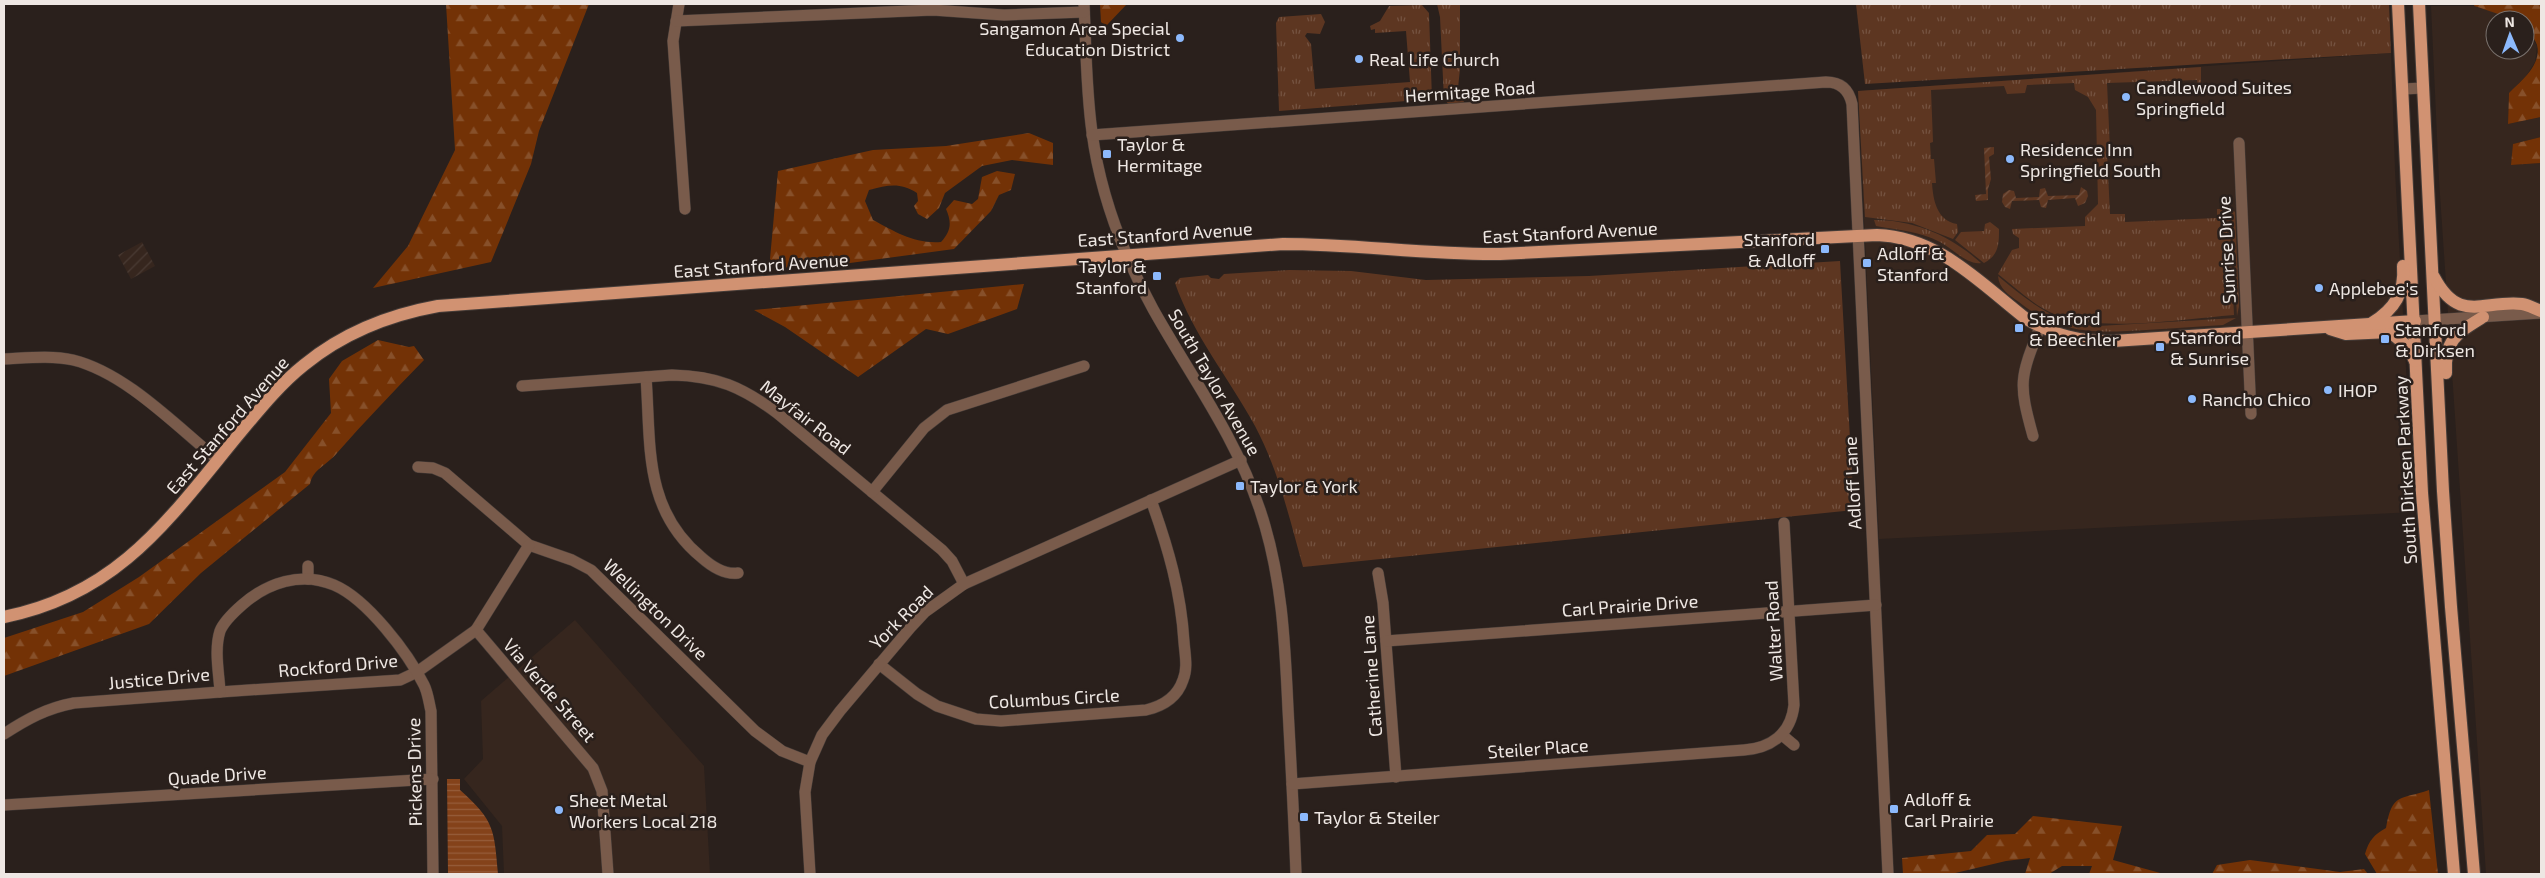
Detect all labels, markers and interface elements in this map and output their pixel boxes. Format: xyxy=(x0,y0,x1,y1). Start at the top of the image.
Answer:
north arrow xyxy=(2485,10,2535,60)
text: N xyxy=(2504,13,2515,30)
place label: Sangamon Area Special Education District xyxy=(979,17,1171,60)
marker: Sangamon Area Special Education District xyxy=(1174,32,1186,44)
place label: Real Life Church xyxy=(1369,48,1500,70)
marker: Real Life Church xyxy=(1353,53,1365,65)
street label: Hermitage Road xyxy=(1404,75,1536,107)
place label: Candlewood Suites Springfield xyxy=(2136,76,2292,119)
marker: Candlewood Suites Springfield xyxy=(2120,91,2132,103)
place label: Taylor & Hermitage xyxy=(1117,133,1203,176)
place label: Residence Inn Springfield South xyxy=(2020,138,2161,181)
marker: Taylor & Hermitage xyxy=(1101,148,1113,160)
marker: Residence Inn Springfield South xyxy=(2004,153,2016,165)
street label: Sunrise Drive xyxy=(2212,195,2240,305)
street label: East Stanford Avenue xyxy=(1482,216,1658,248)
street label: East Stanford Avenue xyxy=(1077,217,1253,251)
place label: Stanford & Adloff xyxy=(1744,228,1816,271)
place label: Adloff & Stanford xyxy=(1877,242,1948,285)
marker: Stanford & Adloff xyxy=(1819,243,1831,255)
street label: East Stanford Avenue xyxy=(673,248,849,282)
place label: Taylor & Stanford xyxy=(1076,255,1147,298)
marker: Adloff & Stanford xyxy=(1861,257,1873,269)
marker: Taylor & Stanford xyxy=(1151,270,1163,282)
place label: Applebee's xyxy=(2329,277,2418,299)
marker: Applebee's xyxy=(2313,282,2325,294)
street label: South Taylor Avenue xyxy=(1164,305,1266,459)
place label: Stanford & Beechler xyxy=(2029,307,2119,350)
place label: Stanford & Dirksen xyxy=(2395,318,2475,361)
marker: Stanford & Beechler xyxy=(2013,322,2025,334)
place label: Stanford & Sunrise xyxy=(2170,326,2249,369)
marker: Stanford & Dirksen xyxy=(2379,333,2391,345)
marker: Stanford & Sunrise xyxy=(2154,341,2166,353)
street label: East Stanford Avenue xyxy=(161,352,293,498)
street label: Mayfair Road xyxy=(756,375,856,459)
street label: South Dirksen Parkway xyxy=(2389,375,2421,565)
place label: IHOP xyxy=(2338,379,2377,401)
marker: IHOP xyxy=(2322,384,2334,396)
place label: Rancho Chico xyxy=(2202,388,2311,410)
marker: Rancho Chico xyxy=(2186,393,2198,405)
street label: Adloff Lane xyxy=(1839,436,1865,530)
place label: Taylor & York xyxy=(1250,475,1358,497)
marker: Taylor & York xyxy=(1234,480,1246,492)
street label: Wellington Drive xyxy=(599,554,713,664)
street label: Walter Road xyxy=(1759,580,1787,682)
street label: York Road xyxy=(865,581,937,653)
street label: Carl Prairie Drive xyxy=(1561,589,1699,621)
street label: Catherine Lane xyxy=(1356,614,1386,738)
street label: Via Verde Street xyxy=(499,634,601,746)
street label: Rockford Drive xyxy=(277,649,399,681)
street label: Justice Drive xyxy=(107,663,211,693)
street label: Columbus Circle xyxy=(988,684,1120,712)
street label: Pickens Drive xyxy=(402,717,426,827)
street label: Steiler Place xyxy=(1487,734,1589,762)
street label: Quade Drive xyxy=(167,761,267,789)
place label: Adloff & Carl Prairie xyxy=(1904,788,1994,831)
place label: Sheet Metal Workers Local 218 xyxy=(569,789,717,832)
marker: Adloff & Carl Prairie xyxy=(1888,803,1900,815)
marker: Sheet Metal Workers Local 218 xyxy=(553,804,565,816)
place label: Taylor & Steiler xyxy=(1314,806,1440,828)
marker: Taylor & Steiler xyxy=(1298,811,1310,823)

